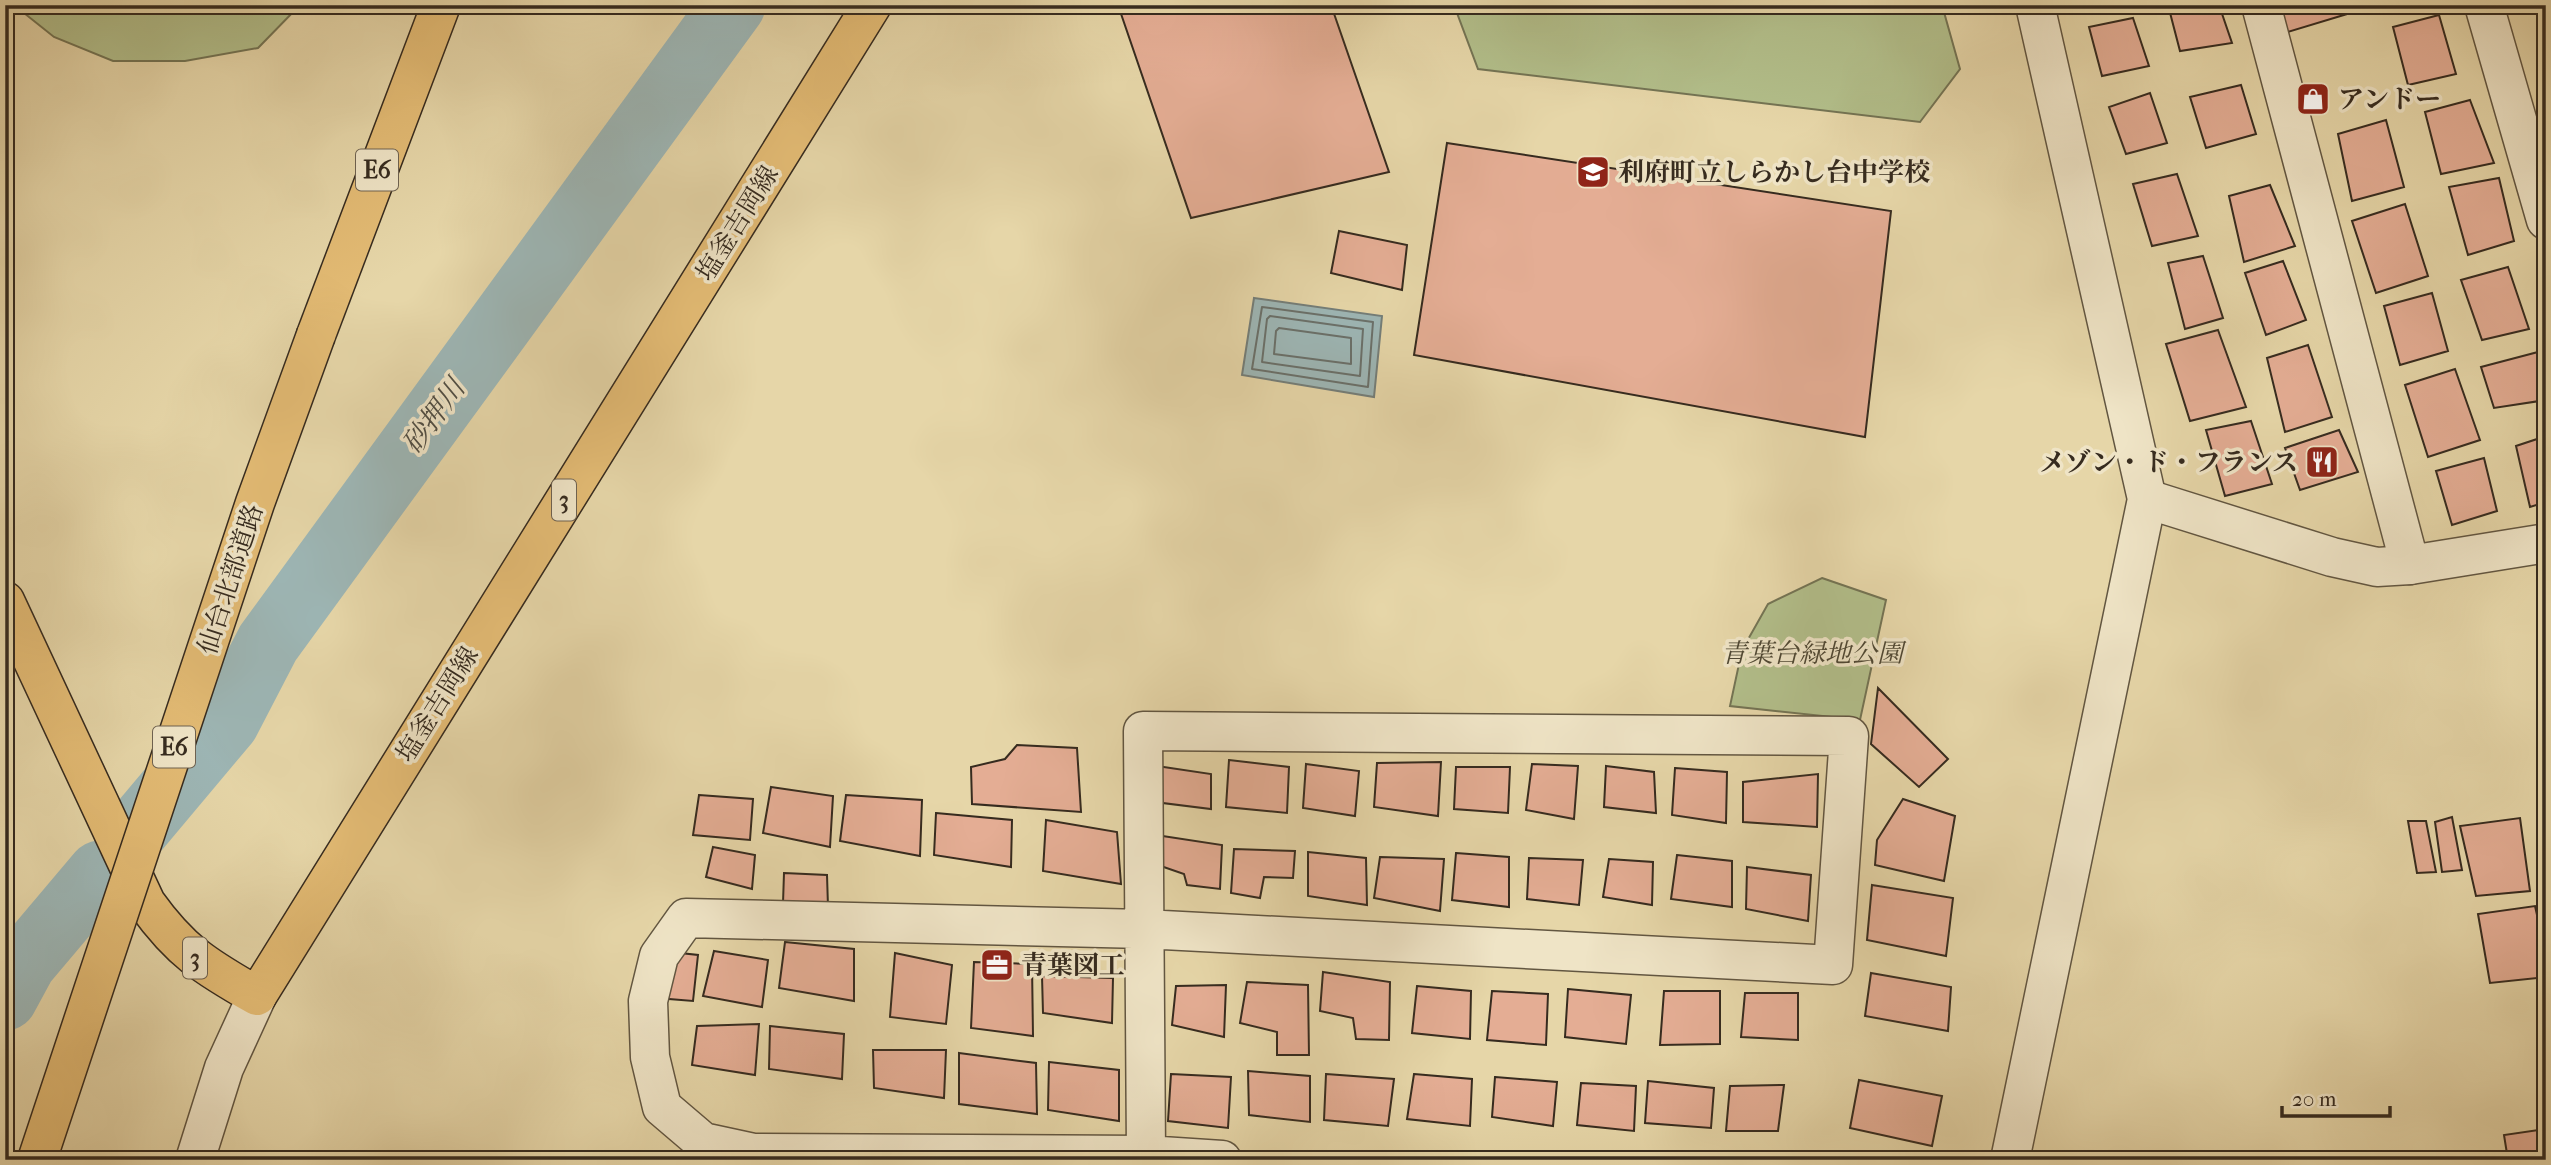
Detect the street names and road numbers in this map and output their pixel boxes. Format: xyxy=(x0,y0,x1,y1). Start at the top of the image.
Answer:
road number: E6 xyxy=(356,150,398,190)
street label: 塩釜吉岡線 xyxy=(690,160,785,287)
road number: 3 xyxy=(552,480,576,520)
street label: 仙台北部道路 xyxy=(192,500,269,658)
street label: 塩釜吉岡線 xyxy=(390,641,485,768)
road number: E6 xyxy=(153,726,195,768)
road number: 3 xyxy=(183,938,207,978)

